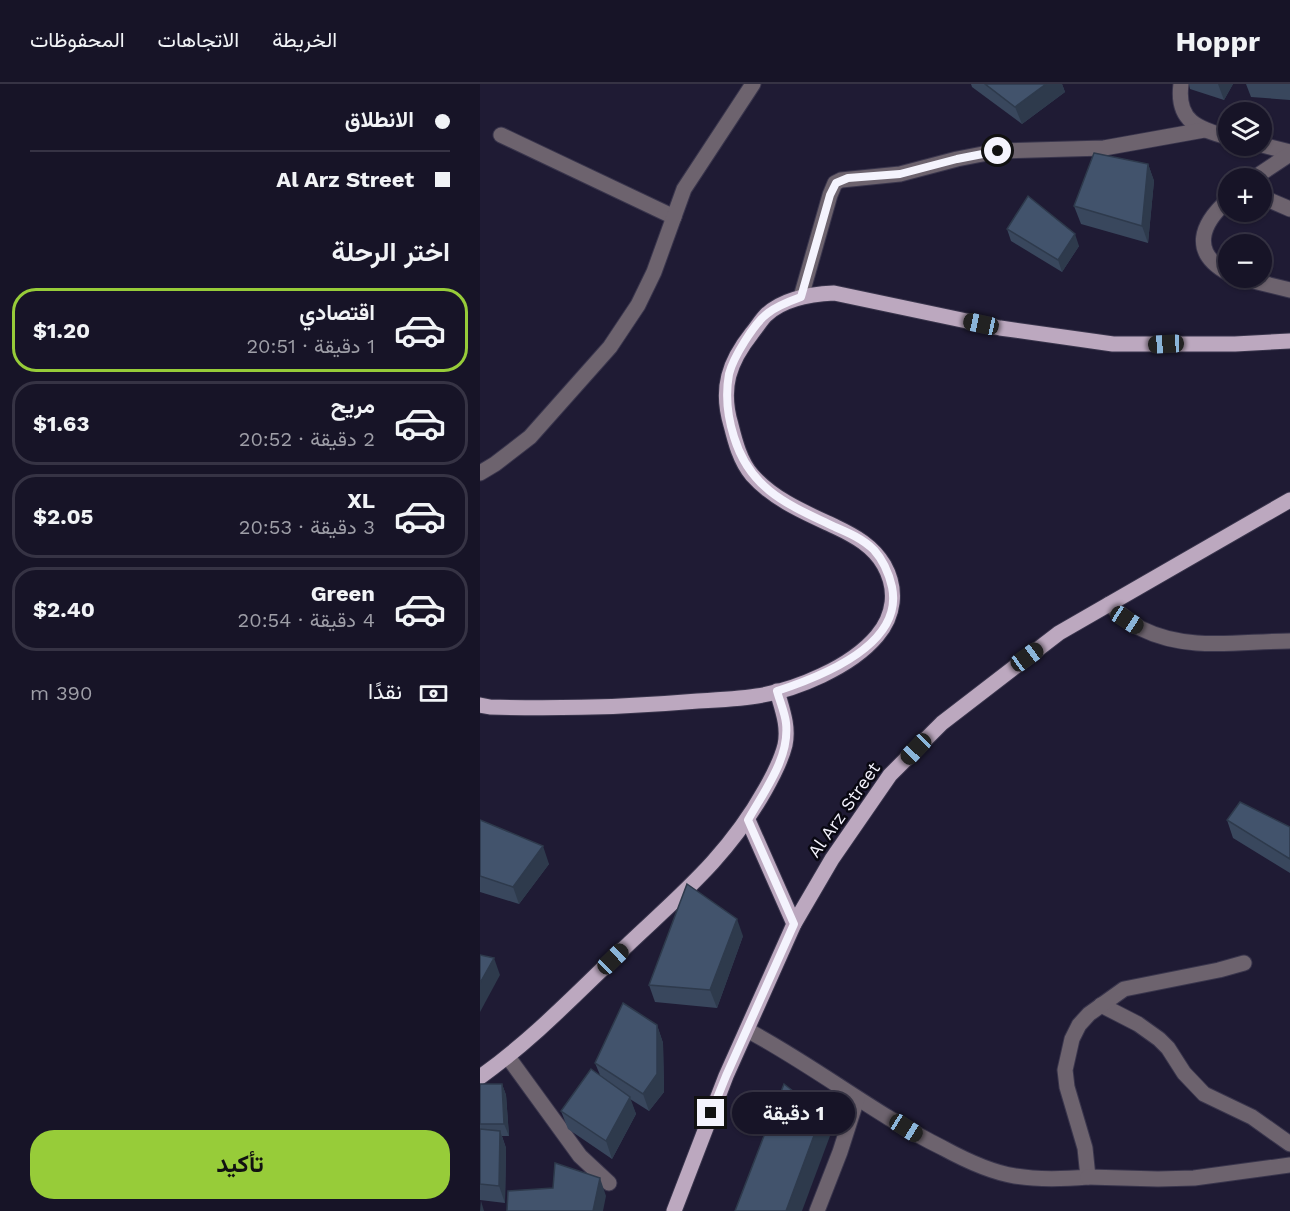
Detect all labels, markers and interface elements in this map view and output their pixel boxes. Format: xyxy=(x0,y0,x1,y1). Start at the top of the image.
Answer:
text: Hoppr xyxy=(1175,25,1260,58)
text: المحفوظات xyxy=(30,27,125,52)
text: الاتجاهات xyxy=(158,27,239,52)
text: الخريطة xyxy=(272,27,337,52)
map controls xyxy=(1218,102,1272,288)
button: layers xyxy=(1218,102,1272,156)
text: الانطلاق xyxy=(345,107,414,132)
route start xyxy=(984,137,1011,164)
text: Al Arz Street xyxy=(276,167,414,192)
button: + xyxy=(1218,168,1272,222)
button: − xyxy=(1218,234,1272,288)
text: اختر الرحلة xyxy=(332,236,450,268)
text: اقتصادي xyxy=(299,300,375,325)
icon: car xyxy=(393,303,447,357)
car xyxy=(962,311,1000,337)
text: $1.20 xyxy=(33,318,90,343)
text: 1 دقيقة · 20:51 xyxy=(246,334,375,358)
car xyxy=(1148,334,1184,354)
text: مريح xyxy=(331,393,375,418)
icon: car xyxy=(393,396,447,450)
text: $1.63 xyxy=(33,411,89,436)
text: 2 دقيقة · 20:52 xyxy=(239,427,375,451)
text: XL xyxy=(347,488,375,513)
icon: car xyxy=(393,489,447,543)
text: $2.05 xyxy=(33,504,93,529)
text: 3 دقيقة · 20:53 xyxy=(239,515,375,539)
text: Green xyxy=(311,581,375,606)
icon: car xyxy=(393,582,447,636)
text: $2.40 xyxy=(33,597,95,622)
car xyxy=(1107,603,1147,637)
text: 4 دقيقة · 20:54 xyxy=(238,608,375,632)
car xyxy=(1007,639,1047,675)
icon: cash xyxy=(417,677,450,710)
text: نقدًا xyxy=(368,679,402,704)
text: 390 m xyxy=(30,681,92,705)
car xyxy=(897,730,935,768)
street label: Al Arz Street xyxy=(803,758,884,861)
car xyxy=(594,940,632,978)
callout: 1 دقيقة xyxy=(732,1092,855,1134)
route end xyxy=(697,1099,724,1126)
text: 1 دقيقة xyxy=(763,1101,824,1125)
car xyxy=(886,1111,926,1145)
button: تأكيد xyxy=(30,1130,450,1199)

